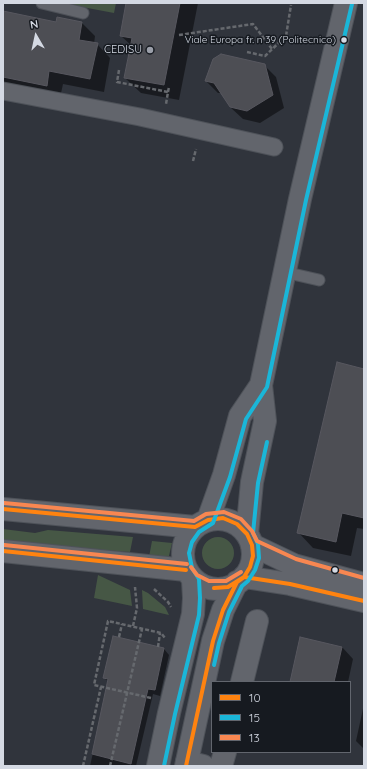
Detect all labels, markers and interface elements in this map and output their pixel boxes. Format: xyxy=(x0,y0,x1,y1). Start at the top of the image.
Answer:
north arrow xyxy=(16,16,56,56)
text: N xyxy=(29,17,39,32)
place label: Viale Europa fr. n 39 (Politecnico) xyxy=(185,34,336,46)
marker: Viale Europa fr. n 39 (Politecnico) xyxy=(339,35,349,45)
place label: CEDISU xyxy=(104,43,142,57)
marker: CEDISU xyxy=(145,45,155,55)
unlabelled marker xyxy=(330,565,340,575)
legend xyxy=(211,681,351,753)
text: 10 xyxy=(249,690,261,705)
text: 15 xyxy=(249,710,260,725)
text: 13 xyxy=(249,730,260,745)

